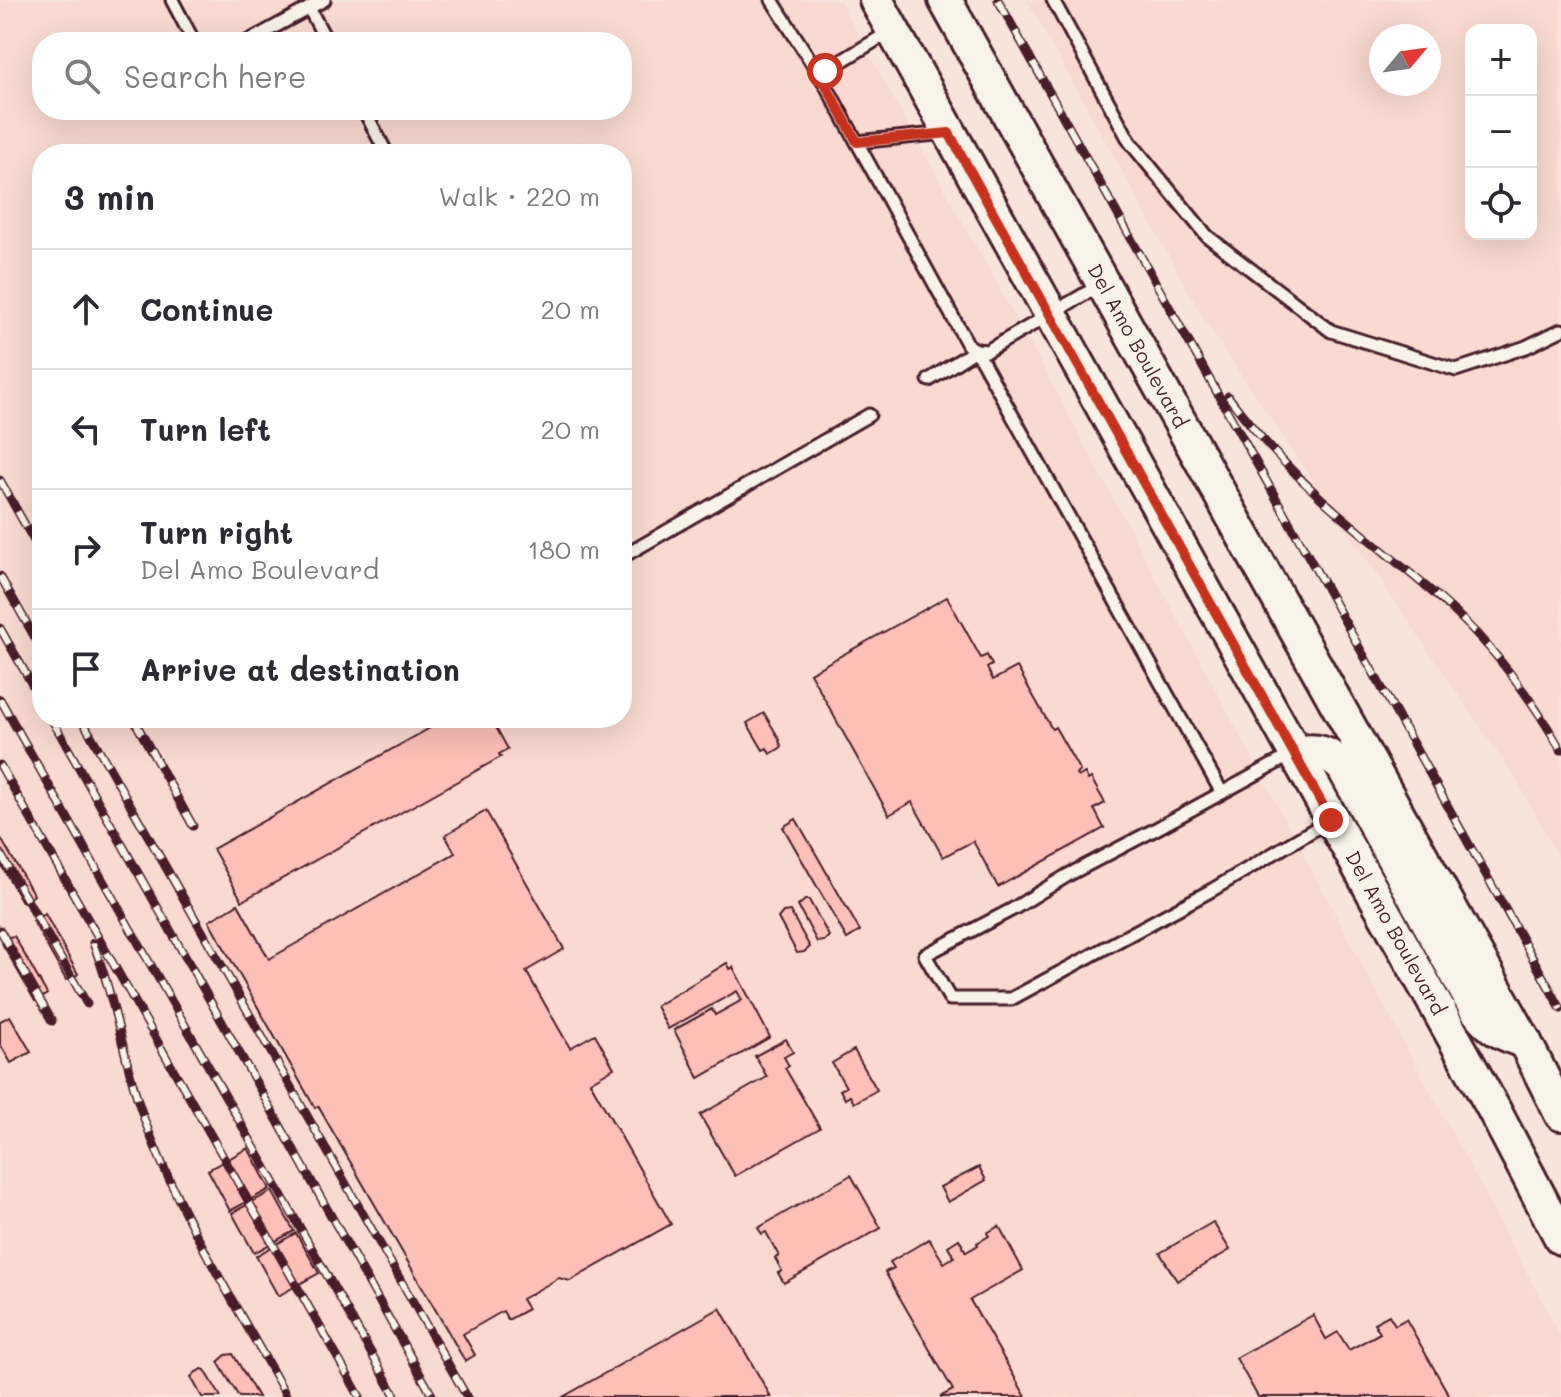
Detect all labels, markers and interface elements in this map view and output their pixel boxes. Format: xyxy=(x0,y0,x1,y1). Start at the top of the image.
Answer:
north arrow xyxy=(1369,24,1441,96)
map controls xyxy=(1465,24,1537,240)
button: + xyxy=(1465,24,1537,96)
search box xyxy=(32,32,632,120)
route start xyxy=(807,53,843,89)
icon: search xyxy=(60,54,104,98)
text: Search here xyxy=(124,56,307,96)
button: − xyxy=(1465,96,1537,168)
button: locate xyxy=(1465,168,1537,240)
text: 3 min xyxy=(64,174,155,219)
text: Walk · 220 m xyxy=(439,179,600,213)
street label: Del Amo Boulevard xyxy=(1082,259,1195,432)
icon: ahead xyxy=(64,287,108,331)
text: Continue xyxy=(140,289,273,329)
text: 20 m xyxy=(540,292,600,326)
icon: left xyxy=(64,407,108,451)
text: Turn left xyxy=(140,409,271,449)
text: 20 m xyxy=(540,412,600,446)
text: Turn right xyxy=(140,512,293,552)
icon: right xyxy=(64,527,108,571)
text: 180 m xyxy=(528,532,600,566)
text: Del Amo Boulevard xyxy=(140,552,379,586)
icon: arrive xyxy=(64,647,108,691)
text: Arrive at destination xyxy=(140,649,460,689)
route end xyxy=(1313,802,1349,838)
street label: Del Amo Boulevard xyxy=(1340,846,1453,1019)

